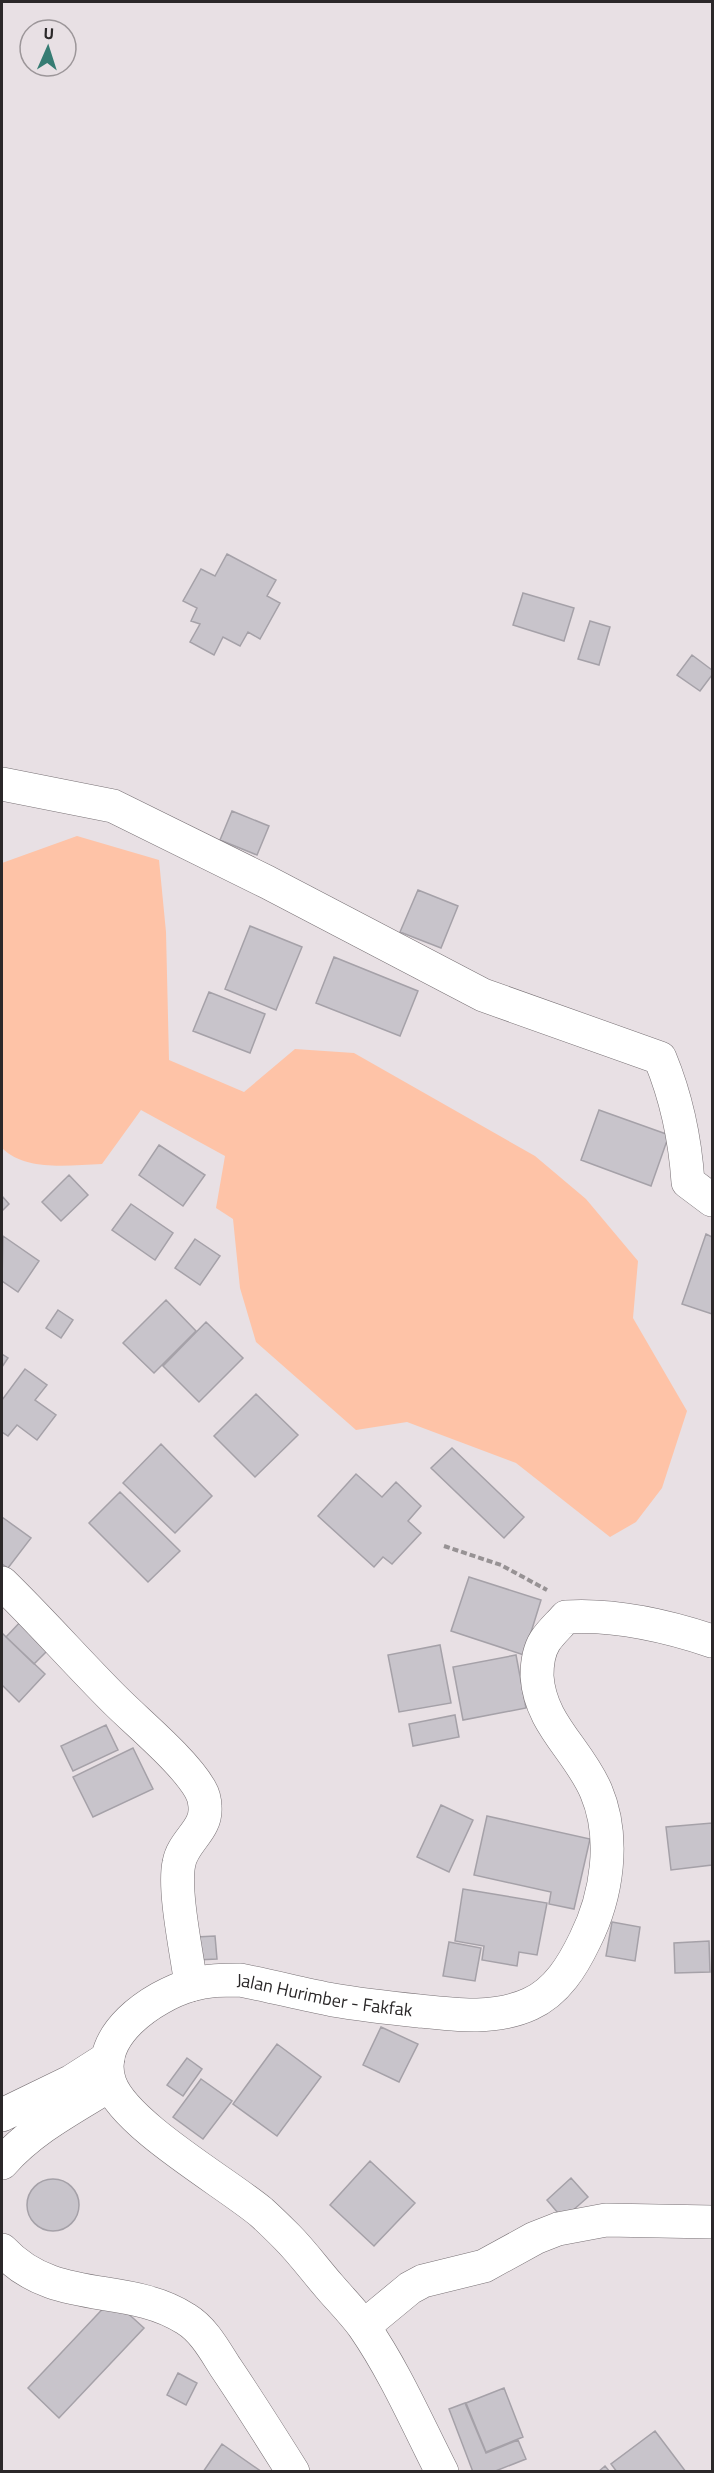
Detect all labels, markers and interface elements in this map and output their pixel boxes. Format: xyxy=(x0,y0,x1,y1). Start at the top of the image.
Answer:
north arrow xyxy=(18,18,78,78)
text: U xyxy=(43,21,55,45)
street label: Jalan Hurimber - Fakfak xyxy=(237,1966,414,2023)

